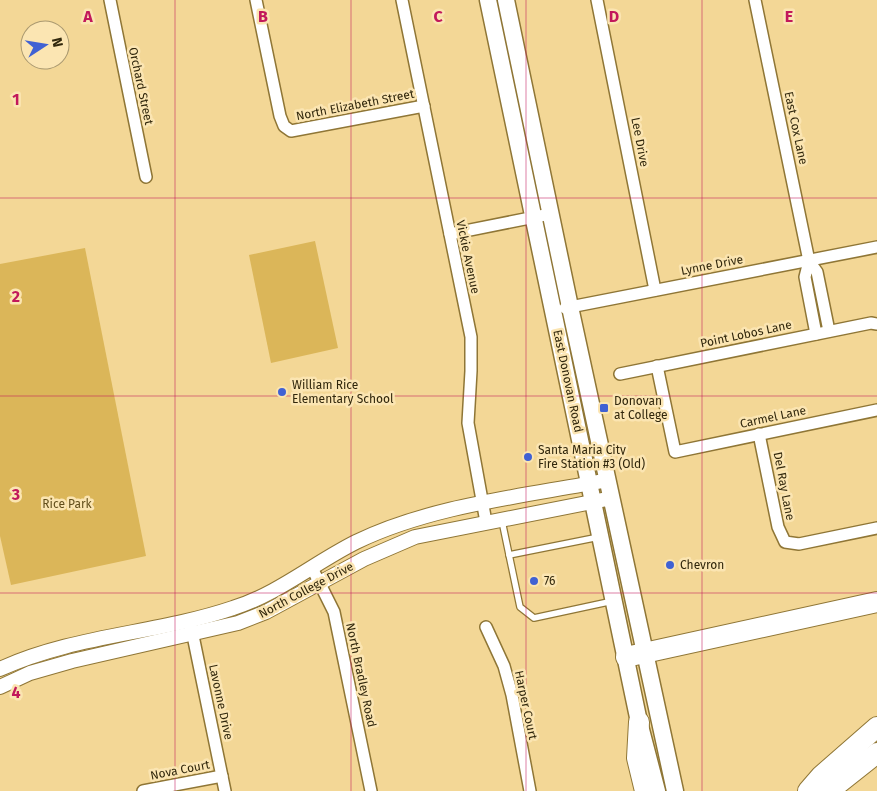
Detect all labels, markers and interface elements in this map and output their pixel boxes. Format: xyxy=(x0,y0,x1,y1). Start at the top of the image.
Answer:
text: A xyxy=(82,7,93,26)
text: B xyxy=(258,7,268,26)
text: C xyxy=(433,7,443,26)
text: D xyxy=(609,7,619,26)
text: E xyxy=(785,7,793,26)
north arrow xyxy=(20,20,70,70)
text: N xyxy=(48,36,67,49)
street label: Orchard Street xyxy=(126,46,156,127)
street label: North Elizabeth Street xyxy=(295,87,416,123)
text: 1 xyxy=(12,90,20,109)
street label: East Cox Lane xyxy=(781,90,811,166)
street label: Lee Drive xyxy=(628,116,652,168)
street label: Vickie Avenue xyxy=(453,219,483,295)
street label: Lynne Drive xyxy=(680,252,744,278)
text: 2 xyxy=(12,287,20,306)
street label: Point Lobos Lane xyxy=(699,317,793,351)
street label: East Donovan Road xyxy=(550,328,586,434)
place label: William Rice Elementary School xyxy=(292,378,394,406)
marker: William Rice Elementary School xyxy=(276,386,288,398)
place label: Donovan at College xyxy=(614,394,668,422)
marker: Donovan at College xyxy=(598,402,610,414)
street label: Carmel Lane xyxy=(739,403,807,431)
place label: Santa Maria City Fire Station #3 (Old) xyxy=(538,443,645,471)
marker: Santa Maria City Fire Station #3 (Old) xyxy=(522,451,534,463)
street label: Del Ray Lane xyxy=(770,451,798,521)
text: 3 xyxy=(11,485,20,504)
park label: Rice Park xyxy=(42,497,93,511)
place label: Chevron xyxy=(680,558,724,572)
street label: North College Drive xyxy=(256,559,356,621)
marker: Chevron xyxy=(664,559,676,571)
place label: 76 xyxy=(544,574,555,588)
marker: 76 xyxy=(528,575,540,587)
street label: North Bradley Road xyxy=(343,622,379,728)
street label: Lavonne Drive xyxy=(206,663,236,741)
street label: Harper Court xyxy=(512,669,540,741)
text: 4 xyxy=(11,683,21,702)
street label: Nova Court xyxy=(149,757,211,783)

